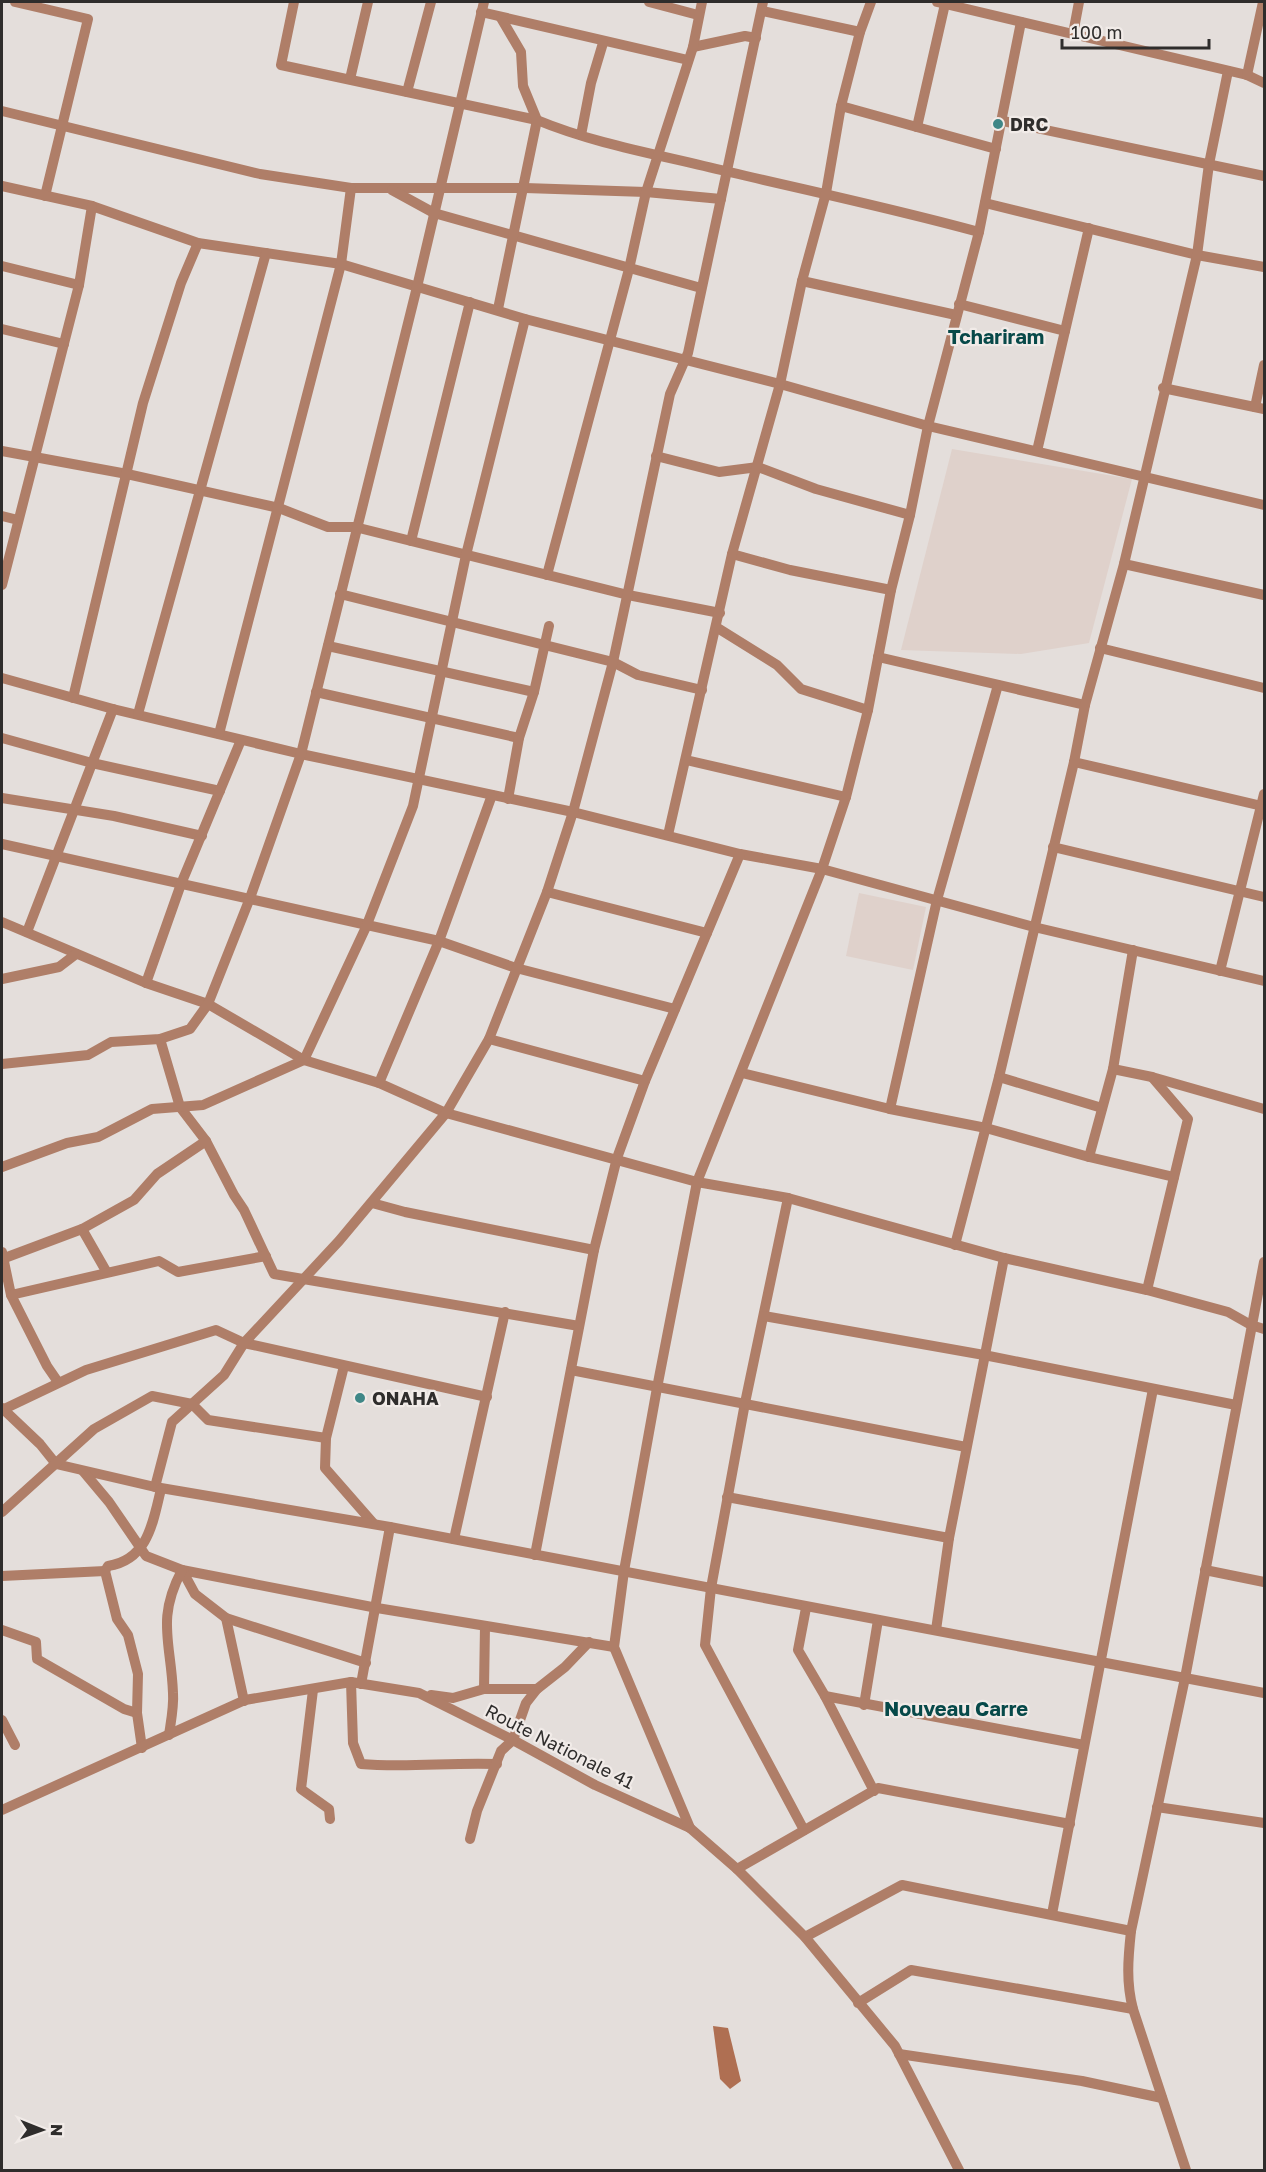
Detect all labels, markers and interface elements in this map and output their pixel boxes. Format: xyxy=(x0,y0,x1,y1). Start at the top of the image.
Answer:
scale bar xyxy=(1062,12,1209,50)
text: 100 m xyxy=(1071,21,1122,43)
place label: DRC xyxy=(1010,113,1048,135)
marker: DRC xyxy=(991,117,1005,131)
district label: Tchariram xyxy=(948,324,1044,348)
place label: ONAHA xyxy=(372,1387,439,1409)
marker: ONAHA xyxy=(353,1391,367,1405)
district label: Nouveau Carre xyxy=(884,1696,1028,1720)
street label: Route Nationale 41 xyxy=(482,1699,638,1793)
north arrow xyxy=(12,2100,72,2160)
text: N xyxy=(47,2124,67,2137)

